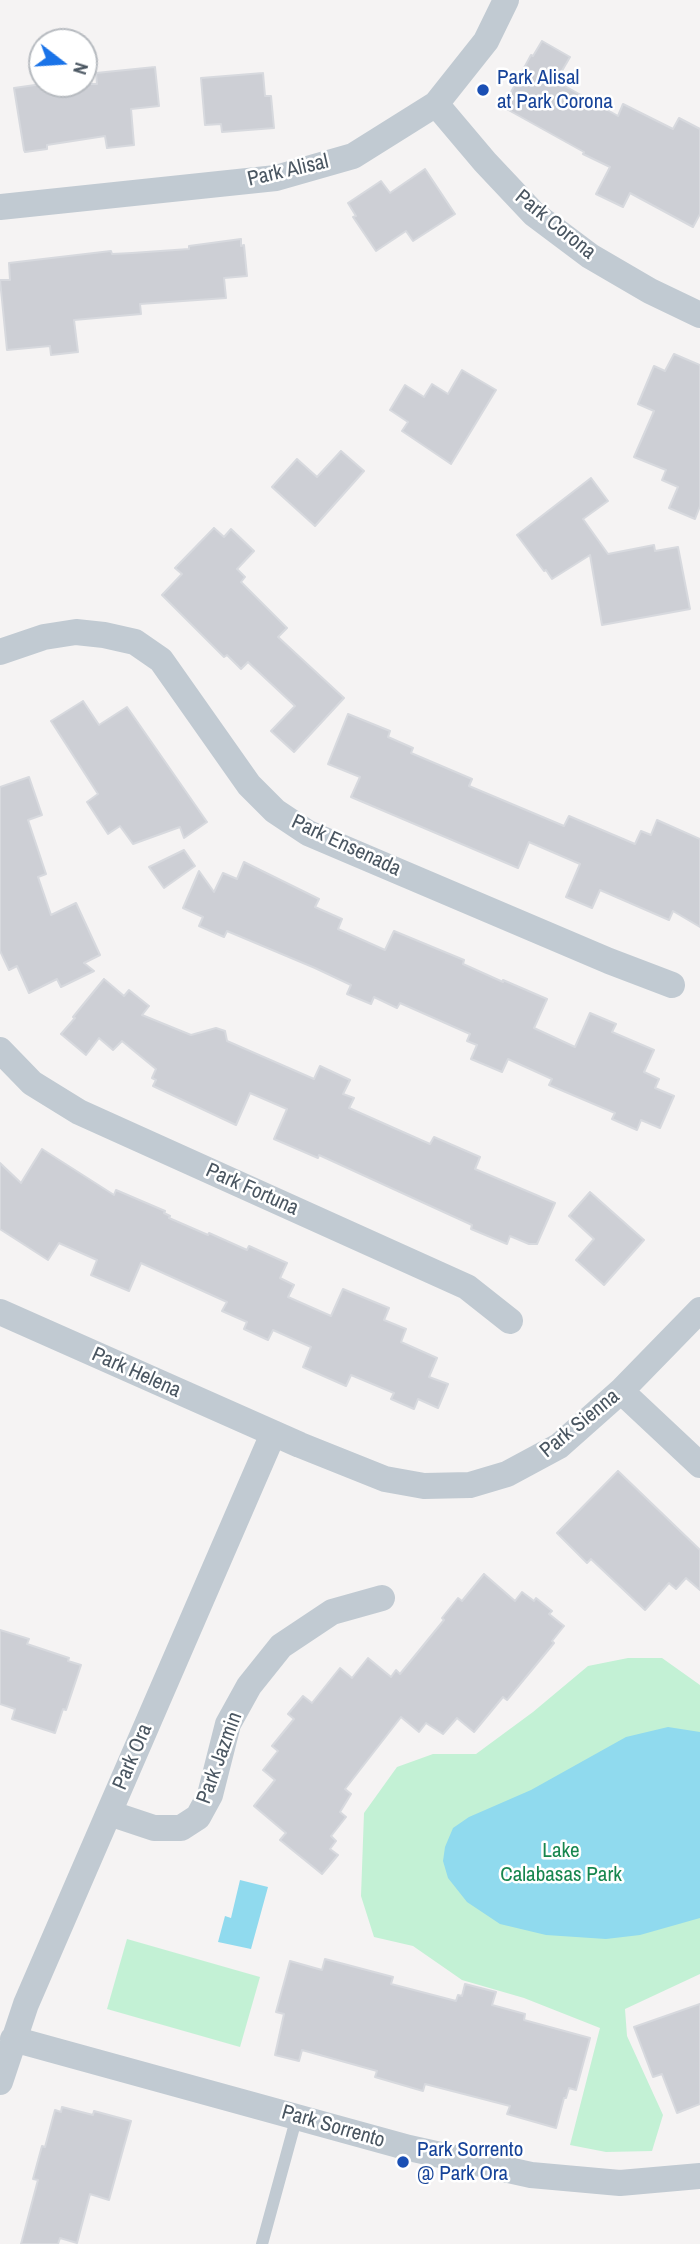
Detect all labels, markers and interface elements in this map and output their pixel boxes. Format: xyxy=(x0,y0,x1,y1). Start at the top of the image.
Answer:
north arrow xyxy=(28,28,98,98)
text: N xyxy=(67,59,95,78)
place label: Park Alisal at Park Corona xyxy=(497,65,613,115)
marker: Park Alisal at Park Corona xyxy=(475,82,491,98)
street label: Park Alisal xyxy=(245,149,331,193)
street label: Park Corona xyxy=(510,185,600,265)
street label: Park Ensenada xyxy=(287,810,405,882)
street label: Park Fortuna xyxy=(202,1158,302,1222)
street label: Park Helena xyxy=(88,1342,184,1404)
street label: Park Sienna xyxy=(535,1384,625,1464)
street label: Park Jazmin xyxy=(192,1709,248,1807)
street label: Park Ora xyxy=(108,1720,158,1794)
park label: Lake Calabasas Park xyxy=(500,1838,622,1888)
street label: Park Sorrento xyxy=(278,2100,388,2154)
place label: Park Sorrento @ Park Ora xyxy=(417,2137,523,2187)
marker: Park Sorrento @ Park Ora xyxy=(395,2154,411,2170)

